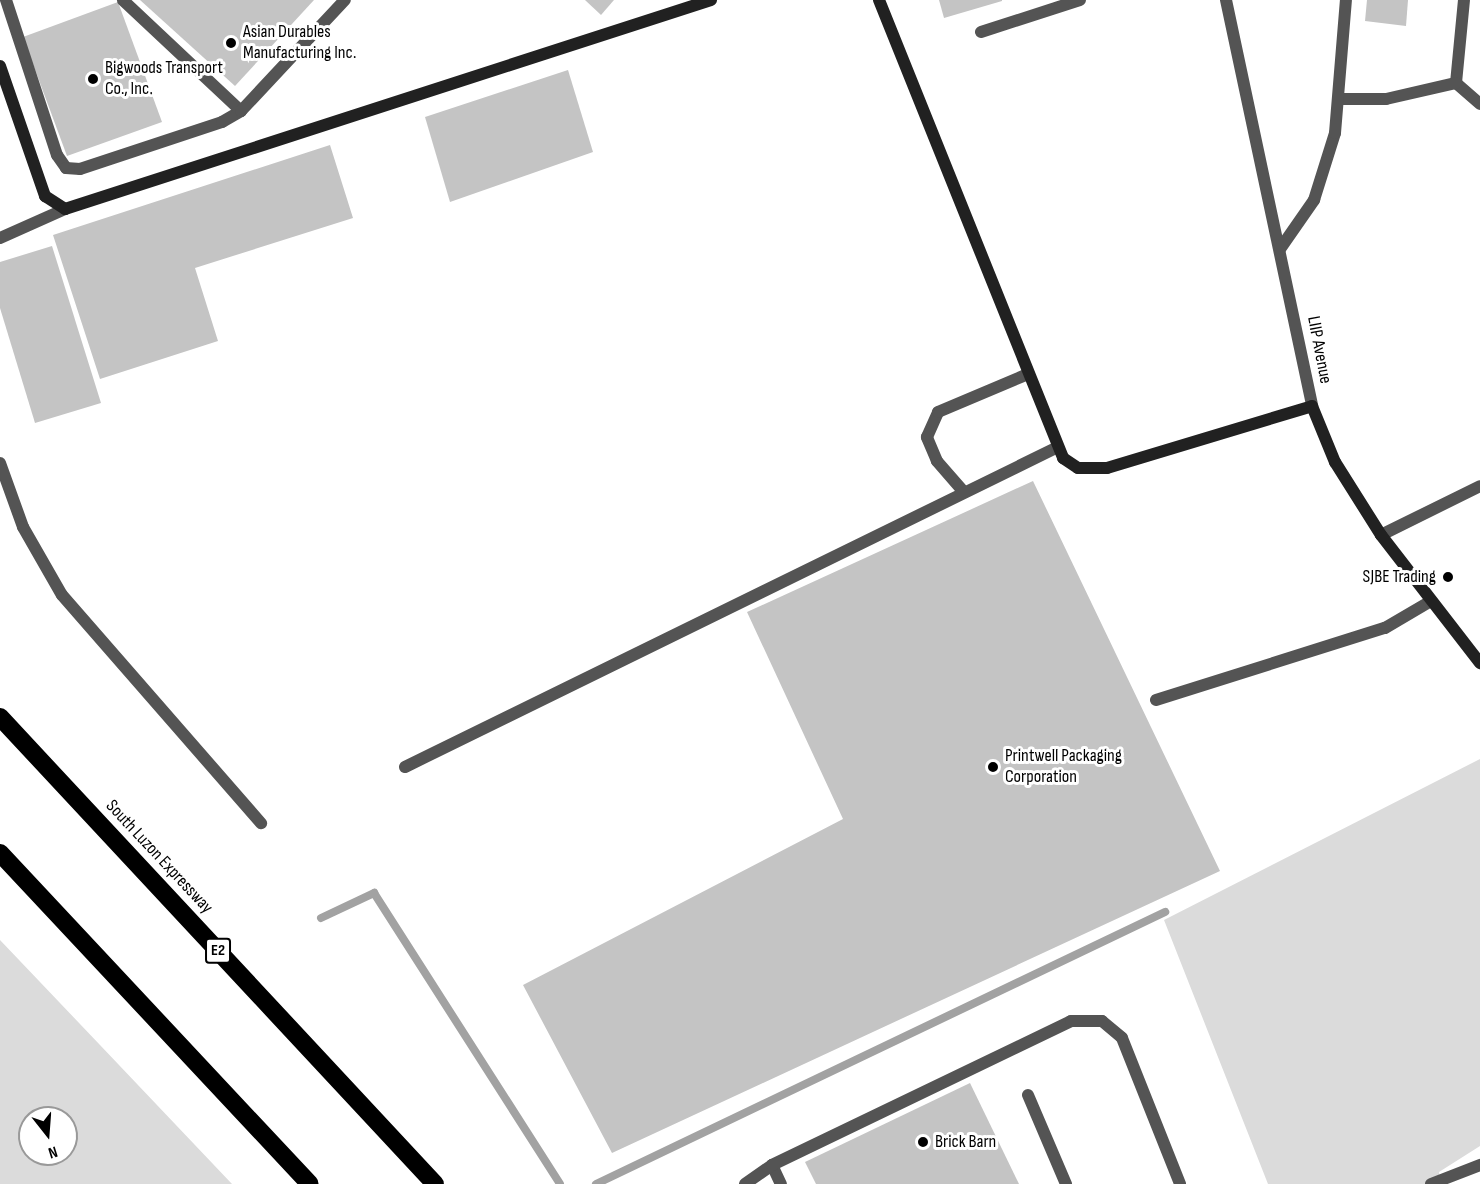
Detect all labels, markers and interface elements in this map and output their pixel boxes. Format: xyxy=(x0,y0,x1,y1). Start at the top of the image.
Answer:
place label: Asian Durables Manufacturing Inc. xyxy=(243,22,356,64)
marker: Asian Durables Manufacturing Inc. xyxy=(224,36,238,50)
place label: Bigwoods Transport Co., Inc. xyxy=(105,58,223,100)
marker: Bigwoods Transport Co., Inc. xyxy=(86,72,100,86)
street label: LIIP Avenue xyxy=(1302,314,1336,386)
place label: SJBE Trading xyxy=(1363,566,1436,588)
marker: SJBE Trading xyxy=(1441,570,1455,584)
place label: Printwell Packaging Corporation xyxy=(1005,746,1122,789)
marker: Printwell Packaging Corporation xyxy=(986,760,1000,774)
street label: South Luzon Expressway xyxy=(101,796,217,918)
road number: E2 xyxy=(204,938,232,964)
north arrow xyxy=(18,1106,78,1166)
place label: Brick Barn xyxy=(935,1131,996,1153)
marker: Brick Barn xyxy=(916,1135,930,1149)
text: N xyxy=(46,1141,60,1162)

